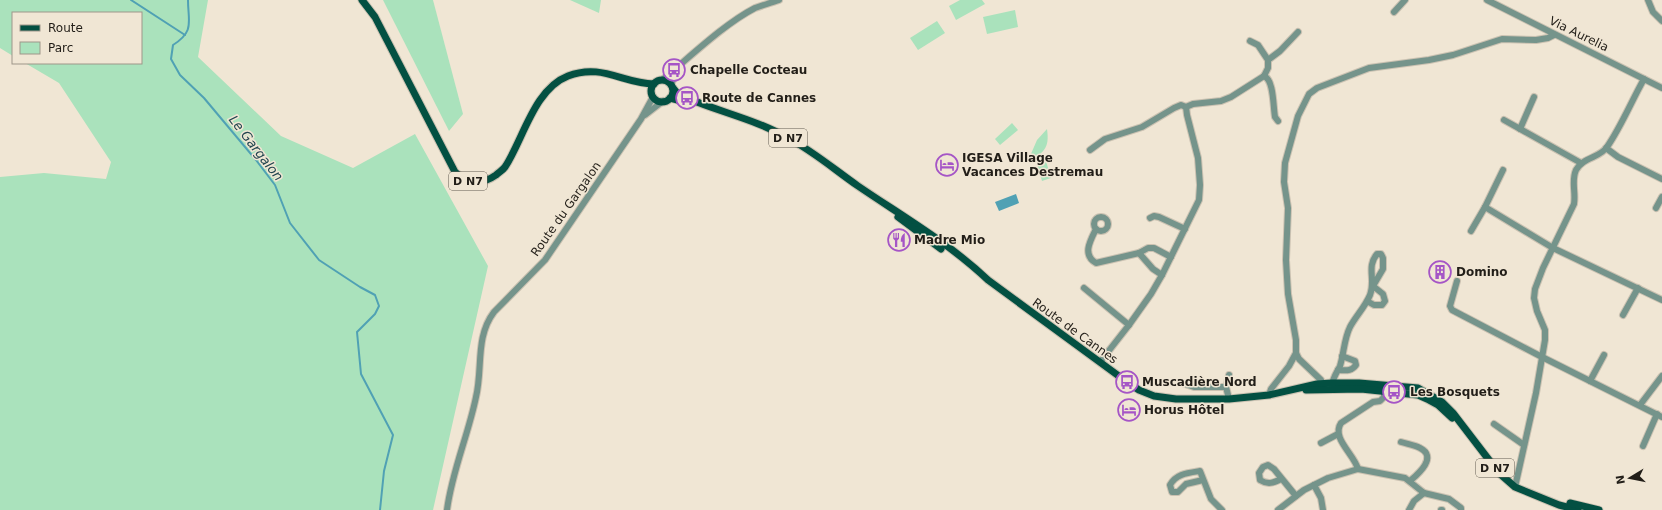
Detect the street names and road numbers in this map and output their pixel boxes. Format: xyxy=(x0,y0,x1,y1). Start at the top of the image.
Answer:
street label: Via Aurelia xyxy=(1547,14,1611,54)
road number: D N7 xyxy=(769,129,807,147)
street label: Route du Gargalon xyxy=(528,159,604,259)
road number: D N7 xyxy=(449,172,487,190)
street label: Route de Cannes xyxy=(1030,295,1120,367)
road number: D N7 xyxy=(1476,459,1514,477)

